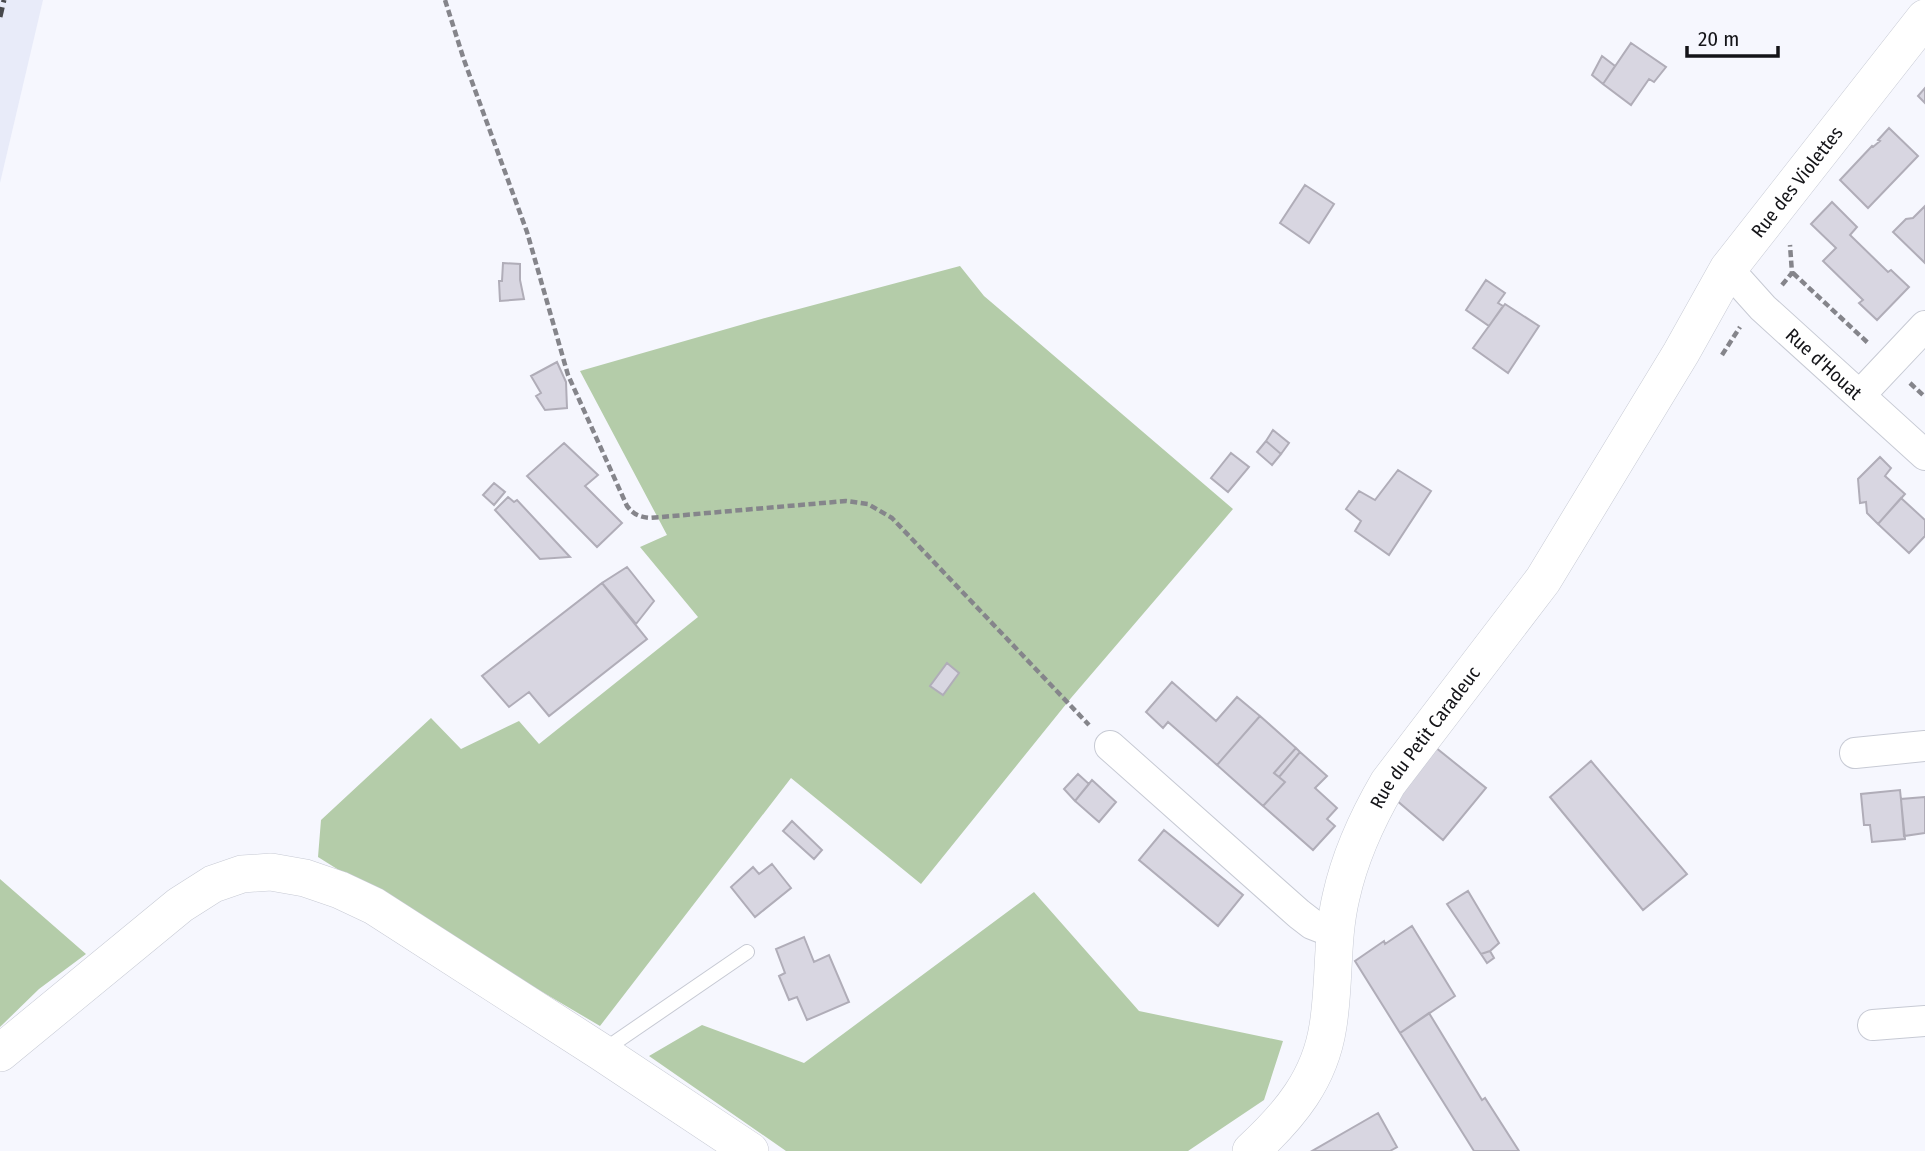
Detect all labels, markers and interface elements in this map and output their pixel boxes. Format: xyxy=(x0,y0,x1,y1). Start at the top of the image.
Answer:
scale bar xyxy=(1687,14,1778,58)
text: 20 m xyxy=(1698,26,1739,52)
street label: Rue des Violettes xyxy=(1746,122,1848,242)
street label: Rue d'Houat xyxy=(1781,323,1867,405)
street label: Rue du Petit Caradeuc xyxy=(1365,662,1485,812)

